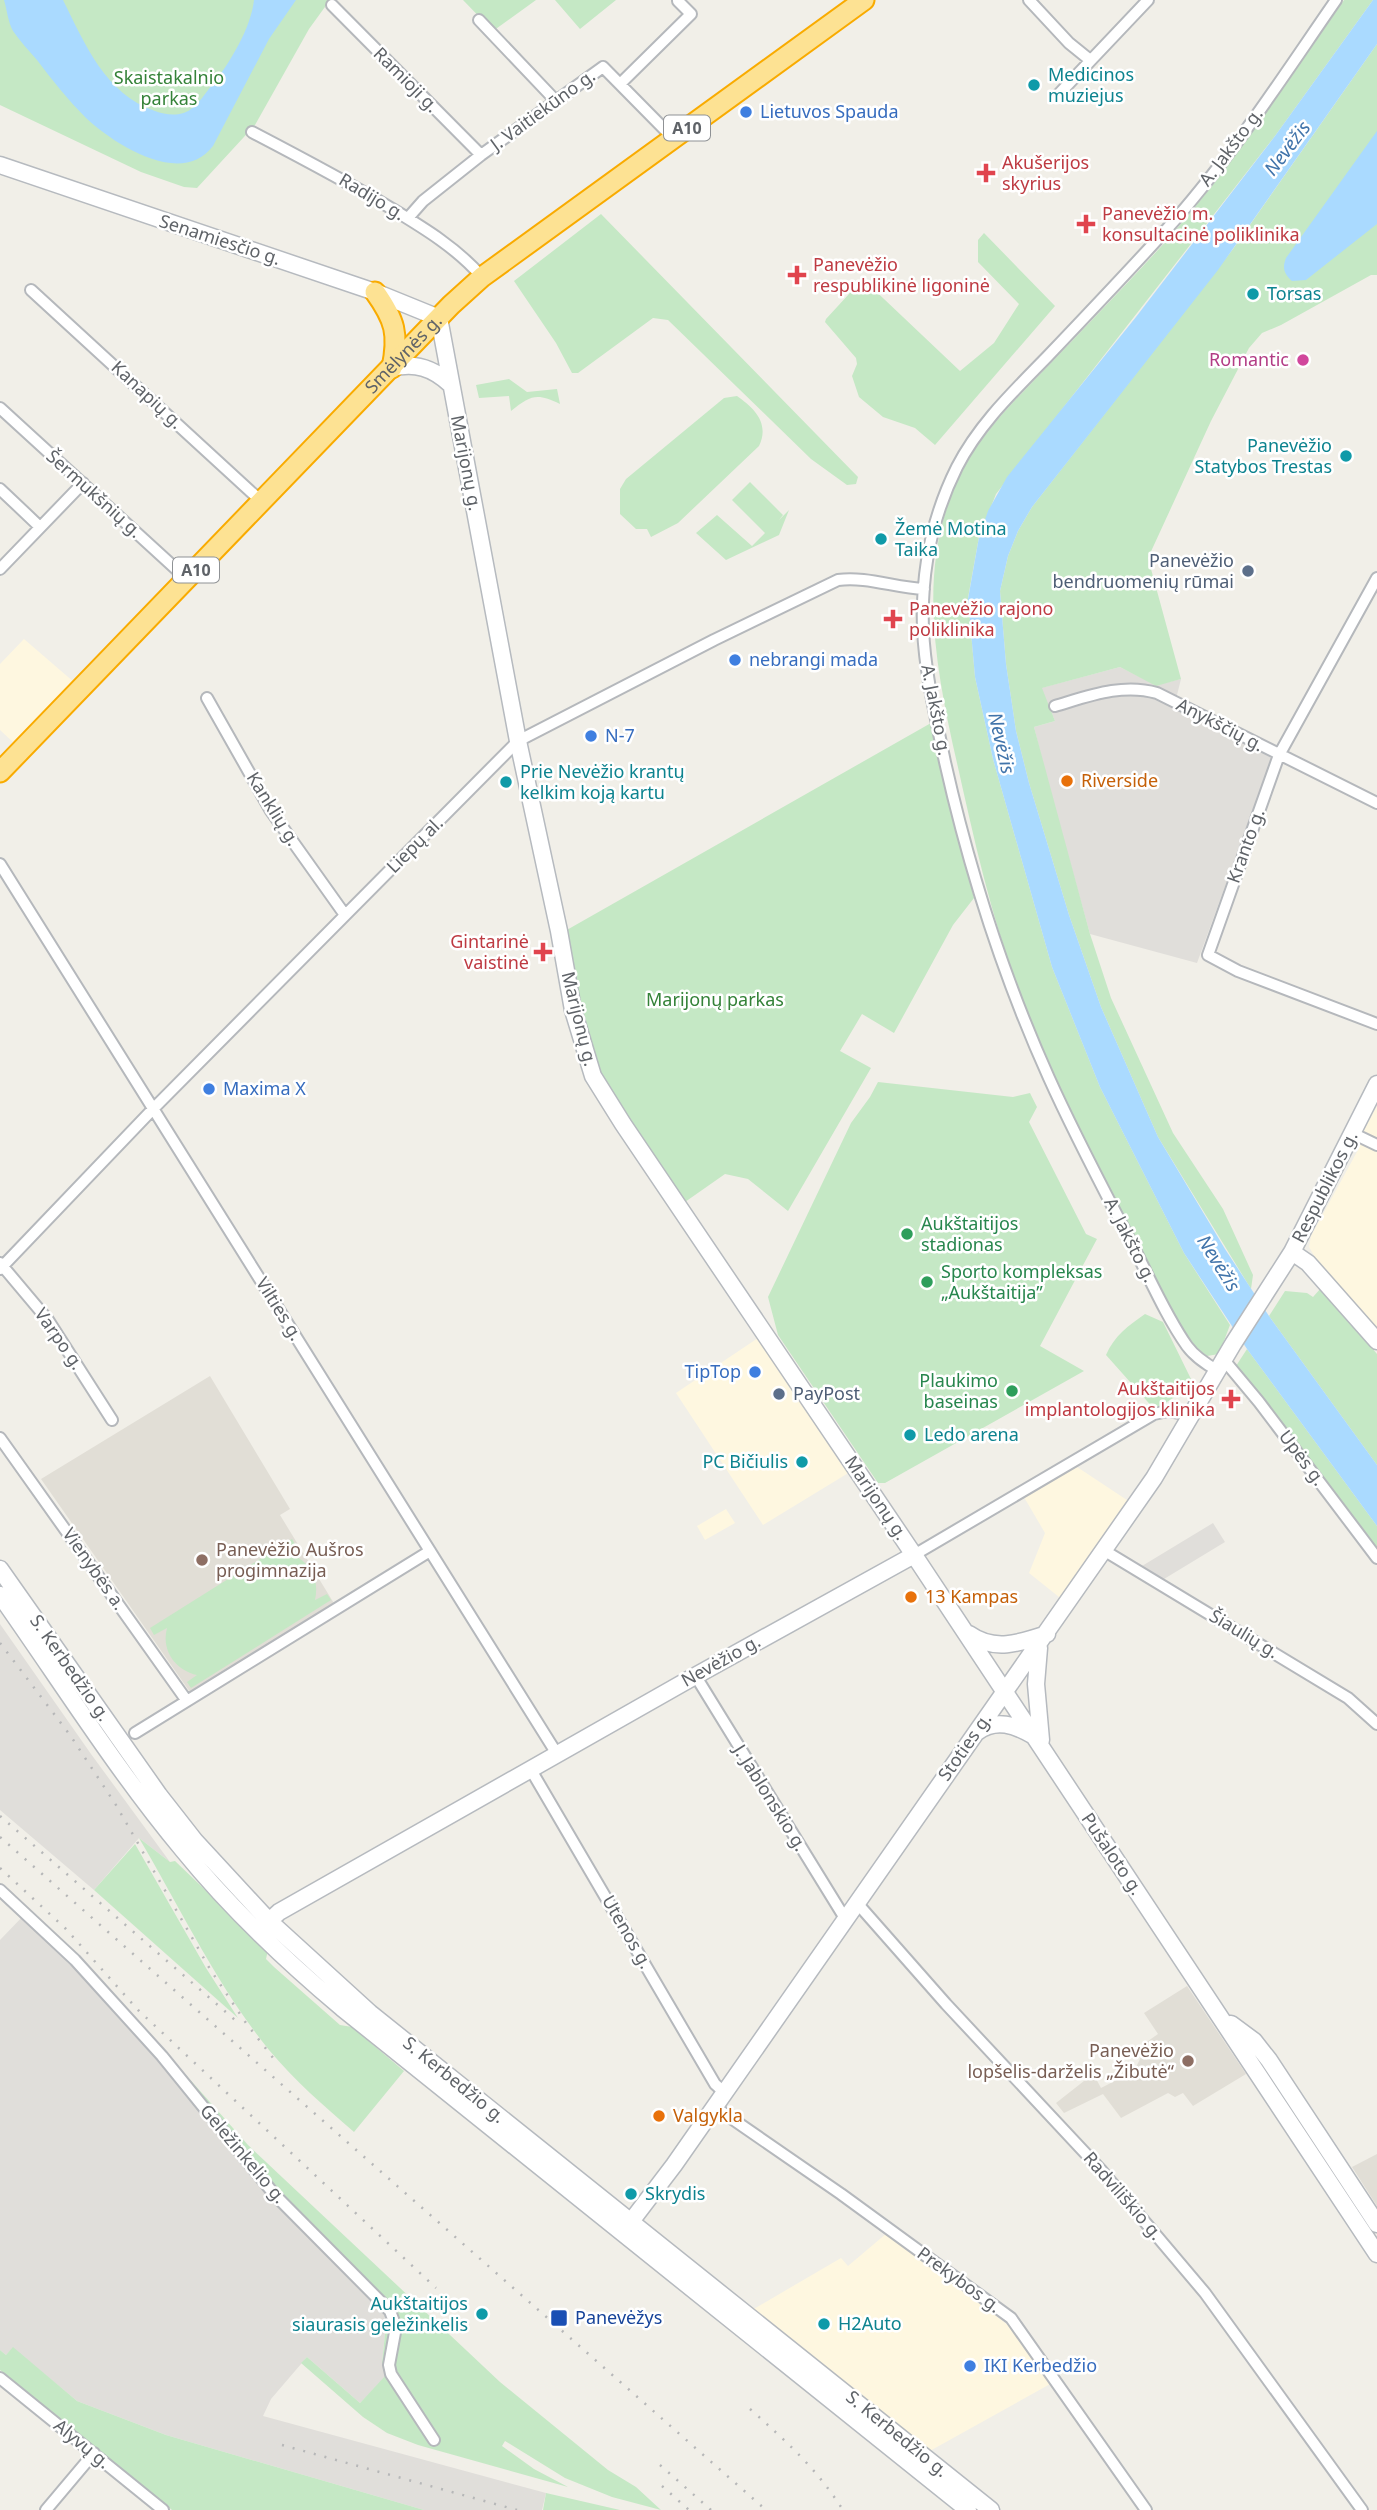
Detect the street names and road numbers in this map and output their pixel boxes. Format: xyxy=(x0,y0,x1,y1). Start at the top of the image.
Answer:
street label: Ramioji g. xyxy=(369,41,445,117)
street label: J. Vaitiekūno g. xyxy=(483,63,600,157)
street label: A. Jakšto g. xyxy=(1193,102,1268,190)
road number: A10 xyxy=(664,116,710,140)
street label: Radijo g. xyxy=(335,167,410,225)
street label: Senamiesčio g. xyxy=(157,208,284,270)
street label: Smėlynės g. xyxy=(359,309,447,398)
street label: Kanapių g. xyxy=(107,355,189,434)
street label: Marijonų g. xyxy=(446,413,488,513)
street label: Šermukšnių g. xyxy=(42,444,148,543)
road number: A10 xyxy=(173,558,219,582)
street label: A. Jakšto g. xyxy=(916,662,958,757)
street label: Anykščių g. xyxy=(1173,692,1268,756)
street label: Kanklių g. xyxy=(242,767,306,850)
street label: Kranto g. xyxy=(1221,805,1270,886)
street label: Liepų al. xyxy=(381,811,448,878)
street label: Marijonų g. xyxy=(557,969,603,1069)
street label: Respublikos g. xyxy=(1286,1127,1363,1246)
street label: A. Jakšto g. xyxy=(1099,1193,1163,1286)
street label: Vilties g. xyxy=(251,1272,309,1345)
street label: Varpo g. xyxy=(30,1303,90,1374)
street label: Upės g. xyxy=(1274,1425,1332,1490)
street label: Marijonų g. xyxy=(840,1451,914,1544)
street label: Vienybės a. xyxy=(58,1522,132,1614)
street label: Šiaulių g. xyxy=(1205,1603,1284,1663)
street label: S. Kerbedžio g. xyxy=(25,1609,116,1725)
street label: Nevėžio g. xyxy=(677,1629,764,1692)
street label: Stoties g. xyxy=(932,1708,996,1785)
street label: J. Jablonskio g. xyxy=(727,1738,813,1855)
street label: Pušaloto g. xyxy=(1077,1808,1149,1899)
street label: Utenos g. xyxy=(597,1890,659,1973)
street label: S. Kerbedžio g. xyxy=(399,2031,511,2128)
street label: Geležinkelio g. xyxy=(195,2099,292,2208)
street label: Radviliškio g. xyxy=(1079,2146,1169,2245)
street label: Prekybos g. xyxy=(913,2241,1006,2318)
street label: S. Kerbedžio g. xyxy=(842,2385,954,2482)
street label: Alyvų g. xyxy=(49,2413,116,2473)

